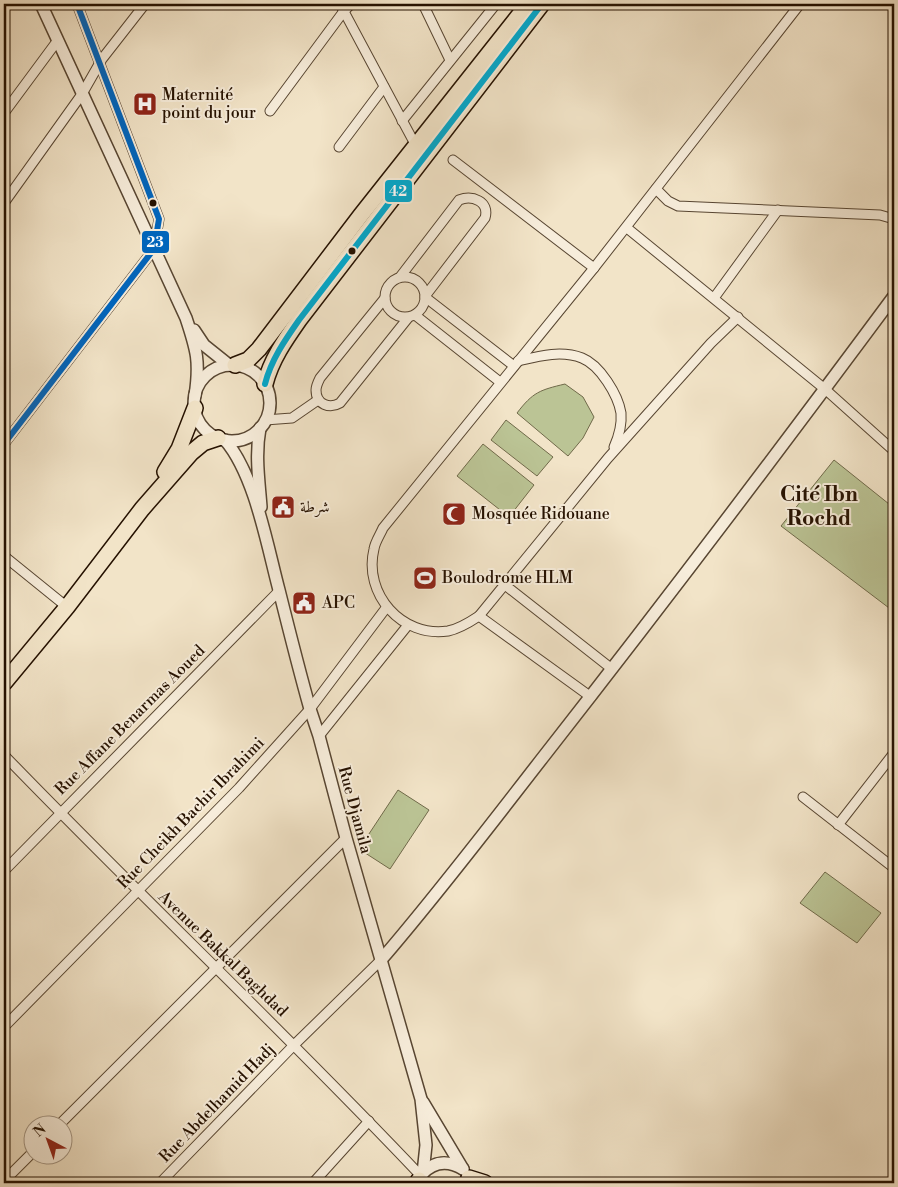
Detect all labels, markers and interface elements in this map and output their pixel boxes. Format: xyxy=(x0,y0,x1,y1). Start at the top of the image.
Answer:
place label: Maternité point du jour xyxy=(162,85,256,123)
hospital icon: Maternité point du jour xyxy=(132,91,158,117)
line badge: 42 xyxy=(384,179,413,203)
text: 42 xyxy=(389,183,407,201)
unlabelled marker xyxy=(148,198,158,208)
line badge: 23 xyxy=(141,230,170,254)
text: 23 xyxy=(146,234,164,252)
unlabelled marker xyxy=(347,246,357,256)
district label: Cité Ibn Rochd xyxy=(780,482,858,532)
public building icon: شرطة xyxy=(270,494,296,520)
place label: شرطة xyxy=(300,497,330,517)
mosque icon: Mosquée Ridouane xyxy=(441,501,467,527)
place label: Mosquée Ridouane xyxy=(472,504,610,524)
sports icon: Boulodrome HLM xyxy=(412,565,438,591)
place label: Boulodrome HLM xyxy=(441,568,573,588)
public building icon: APC xyxy=(291,590,317,616)
place label: APC xyxy=(321,593,355,613)
street label: Rue Affane Benarmas Aoued xyxy=(51,641,209,799)
street label: Rue Cheikh Bachir Ibrahimi xyxy=(113,733,269,893)
street label: Rue Djamila xyxy=(334,764,376,857)
street label: Avenue Bakkal Baghdad xyxy=(153,886,292,1021)
street label: Rue Abdelhamid Hadj xyxy=(155,1039,279,1167)
north arrow xyxy=(22,1114,72,1164)
text: N xyxy=(30,1121,50,1141)

